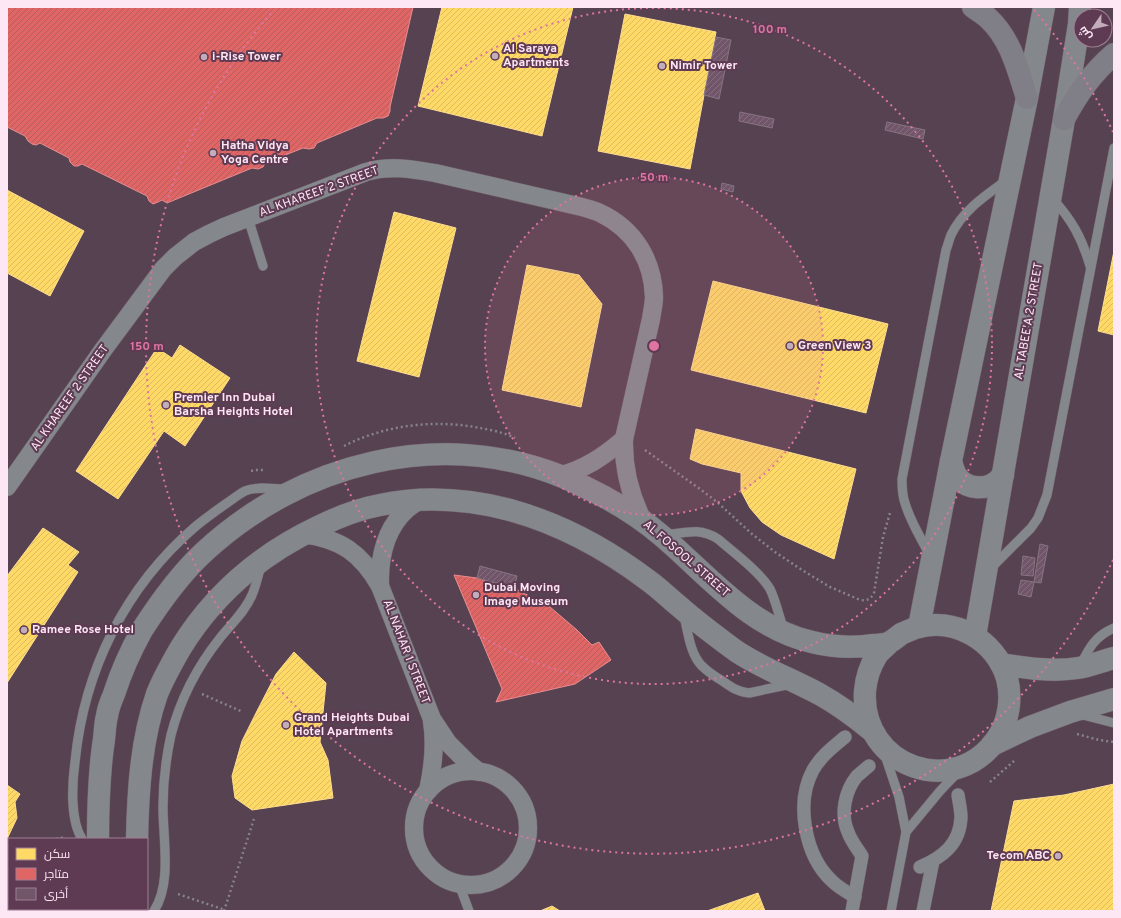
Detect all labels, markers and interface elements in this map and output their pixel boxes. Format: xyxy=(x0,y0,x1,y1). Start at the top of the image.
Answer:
north arrow xyxy=(1073,8,1113,48)
text: 100 m xyxy=(753,22,787,38)
text: ش xyxy=(1076,23,1095,43)
place label: Al Saraya Apartments xyxy=(503,41,569,71)
place label: i-Rise Tower xyxy=(212,49,281,65)
marker: Al Saraya Apartments xyxy=(490,51,500,61)
marker: i-Rise Tower xyxy=(199,52,209,62)
place label: Nimir Tower xyxy=(670,58,737,74)
marker: Nimir Tower xyxy=(657,61,667,71)
place label: Hatha Vidya Yoga Centre xyxy=(221,138,289,168)
marker: Hatha Vidya Yoga Centre xyxy=(208,148,218,158)
street label: AL KHAREEF 2 STREET xyxy=(257,163,381,221)
text: 50 m xyxy=(640,170,668,186)
street label: AL TABEE'A 2 STREET xyxy=(1011,261,1047,381)
place label: Green View 3 xyxy=(798,338,872,354)
text: 150 m xyxy=(130,339,164,355)
centre of rings xyxy=(647,339,661,353)
marker: Green View 3 xyxy=(785,341,795,351)
street label: AL KHAREEF 2 STREET xyxy=(27,342,113,454)
place label: Premier Inn Dubai Barsha Heights Hotel xyxy=(174,390,293,420)
marker: Premier Inn Dubai Barsha Heights Hotel xyxy=(161,400,171,410)
street label: AL FOSOOL STREET xyxy=(639,517,733,601)
place label: Dubai Moving Image Museum xyxy=(484,580,568,610)
marker: Dubai Moving Image Museum xyxy=(471,590,481,600)
street label: AL NAHAR 1 STREET xyxy=(379,597,433,707)
place label: Ramee Rose Hotel xyxy=(32,622,134,638)
marker: Ramee Rose Hotel xyxy=(19,625,29,635)
place label: Grand Heights Dubai Hotel Apartments xyxy=(294,710,410,740)
marker: Grand Heights Dubai Hotel Apartments xyxy=(281,720,291,730)
legend xyxy=(8,838,148,910)
text: سكن xyxy=(44,847,70,863)
place label: Tecom ABC xyxy=(986,848,1050,864)
marker: Tecom ABC xyxy=(1053,851,1063,861)
text: متاجر xyxy=(43,867,69,883)
text: أخرى xyxy=(44,886,68,903)

